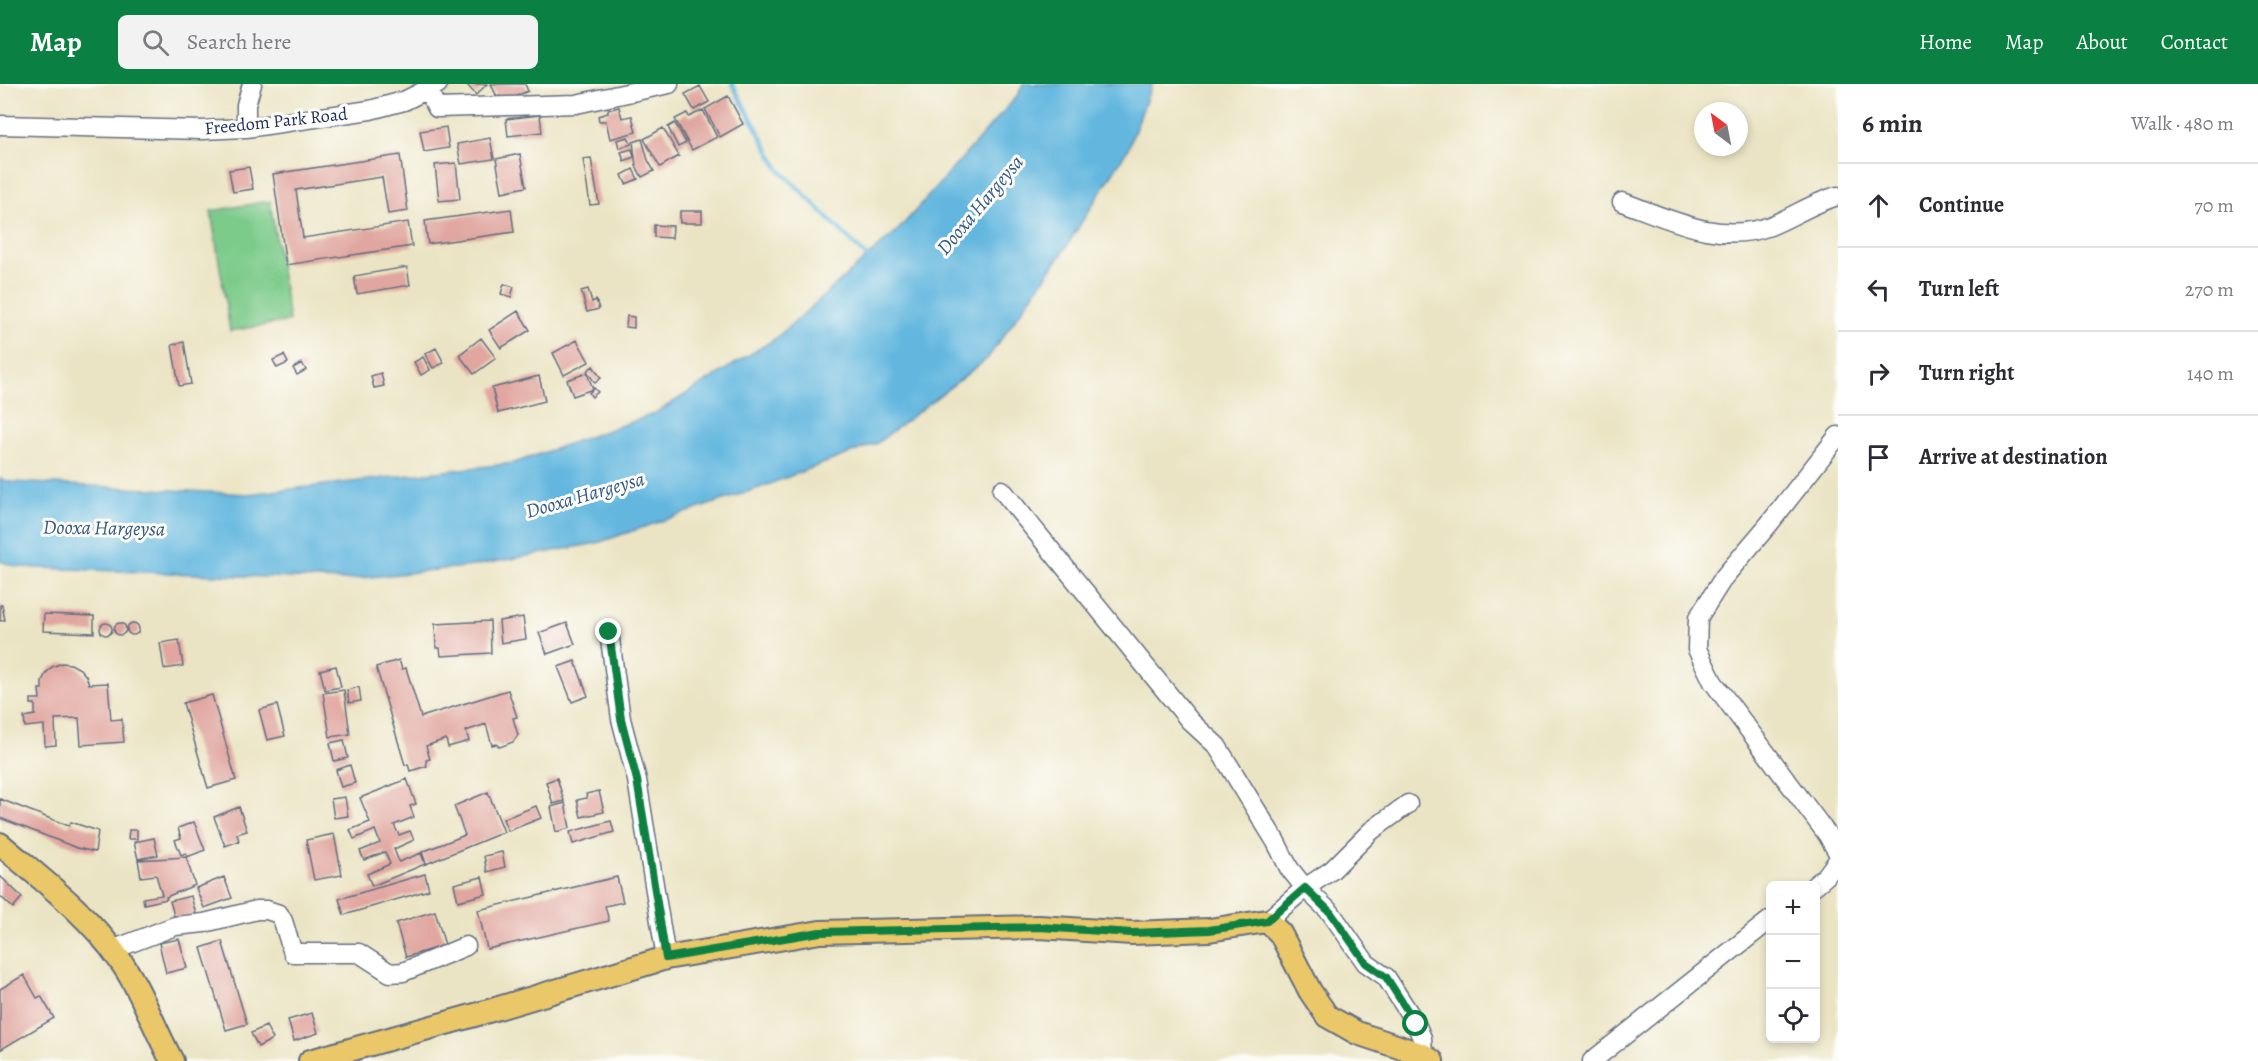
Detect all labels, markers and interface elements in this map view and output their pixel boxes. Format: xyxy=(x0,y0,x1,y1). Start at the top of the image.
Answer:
search box xyxy=(118,15,538,69)
text: Map xyxy=(30,23,82,61)
icon: search xyxy=(139,26,172,59)
text: Search here xyxy=(187,27,291,57)
text: Home xyxy=(1919,28,1972,56)
text: Map xyxy=(2005,28,2043,56)
text: About xyxy=(2076,28,2128,56)
text: Contact xyxy=(2161,28,2228,56)
street label: Freedom Park Road xyxy=(203,102,349,140)
north arrow xyxy=(1694,102,1748,156)
text: 6 min xyxy=(1862,106,1923,141)
text: Walk · 480 m xyxy=(2131,110,2234,137)
water label: Dooxa Hargeysa xyxy=(930,150,1030,260)
icon: ahead xyxy=(1862,189,1895,222)
text: Continue xyxy=(1919,190,2004,220)
text: 70 m xyxy=(2194,192,2234,219)
icon: left xyxy=(1862,273,1895,306)
text: Turn left xyxy=(1919,274,1999,304)
text: 270 m xyxy=(2185,276,2234,303)
icon: right xyxy=(1862,357,1895,390)
text: Turn right xyxy=(1919,358,2015,388)
text: 140 m xyxy=(2187,360,2234,387)
icon: arrive xyxy=(1862,441,1895,474)
text: Arrive at destination xyxy=(1919,442,2108,472)
water label: Dooxa Hargeysa xyxy=(523,465,647,525)
water label: Dooxa Hargeysa xyxy=(43,513,165,543)
route end xyxy=(595,618,621,644)
map controls xyxy=(1766,881,1820,1043)
button: + xyxy=(1766,881,1820,935)
button: − xyxy=(1766,935,1820,989)
button: locate xyxy=(1766,989,1820,1043)
route start xyxy=(1402,1010,1428,1036)

